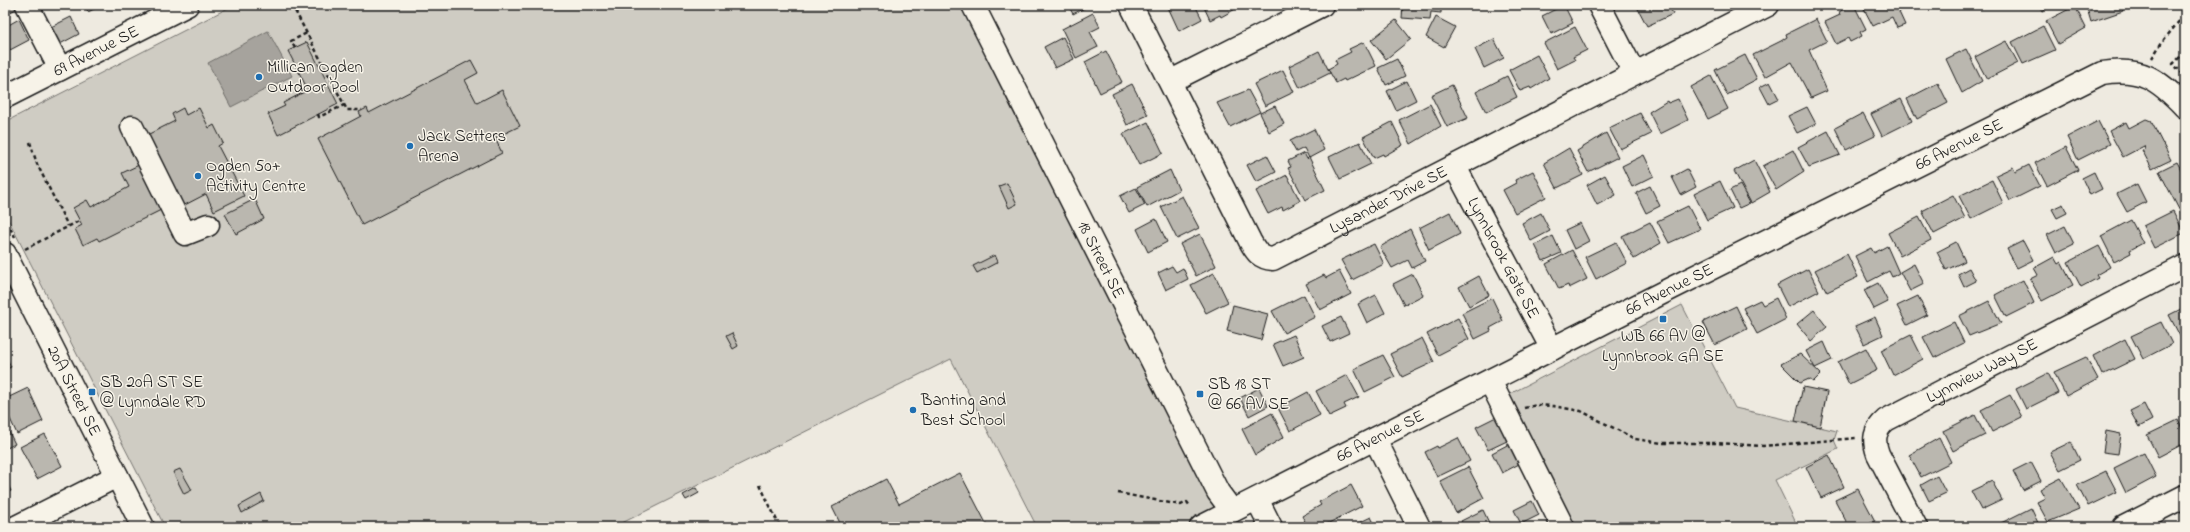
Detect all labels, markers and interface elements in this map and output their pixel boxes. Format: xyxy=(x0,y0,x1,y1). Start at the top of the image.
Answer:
street label: 69 Avenue SE xyxy=(49,19,143,83)
place label: Millican Ogden Outdoor Pool xyxy=(267,55,363,100)
marker: Millican Ogden Outdoor Pool xyxy=(254,72,264,82)
street label: 66 Avenue SE xyxy=(1911,112,2007,177)
place label: Jack Setters Arena xyxy=(418,124,506,169)
marker: Jack Setters Arena xyxy=(405,141,415,151)
place label: Ogden 50+ Activity Centre xyxy=(206,154,306,200)
street label: Lysander Drive SE xyxy=(1325,159,1452,240)
marker: Ogden 50+ Activity Centre xyxy=(193,171,203,181)
street label: Lynnbrook Gate SE xyxy=(1461,193,1546,323)
street label: 18 Street SE xyxy=(1071,216,1131,303)
street label: 66 Avenue SE xyxy=(1621,257,1718,322)
marker: WB 66 AV @ Lynnbrook GA SE xyxy=(1658,314,1668,324)
place label: WB 66 AV @ Lynnbrook GA SE xyxy=(1602,324,1724,370)
street label: Lynnview Way SE xyxy=(1922,331,2042,410)
street label: 20A Street SE xyxy=(41,341,107,440)
place label: SB 20A ST SE @ Lynndale RD xyxy=(100,370,206,416)
place label: SB 18 ST @ 66 AV SE xyxy=(1208,372,1289,417)
marker: SB 20A ST SE @ Lynndale RD xyxy=(87,387,97,397)
place label: Banting and Best School xyxy=(920,388,1007,433)
marker: SB 18 ST @ 66 AV SE xyxy=(1195,389,1205,399)
street label: 66 Avenue SE xyxy=(1332,403,1429,469)
marker: Banting and Best School xyxy=(908,405,918,415)

